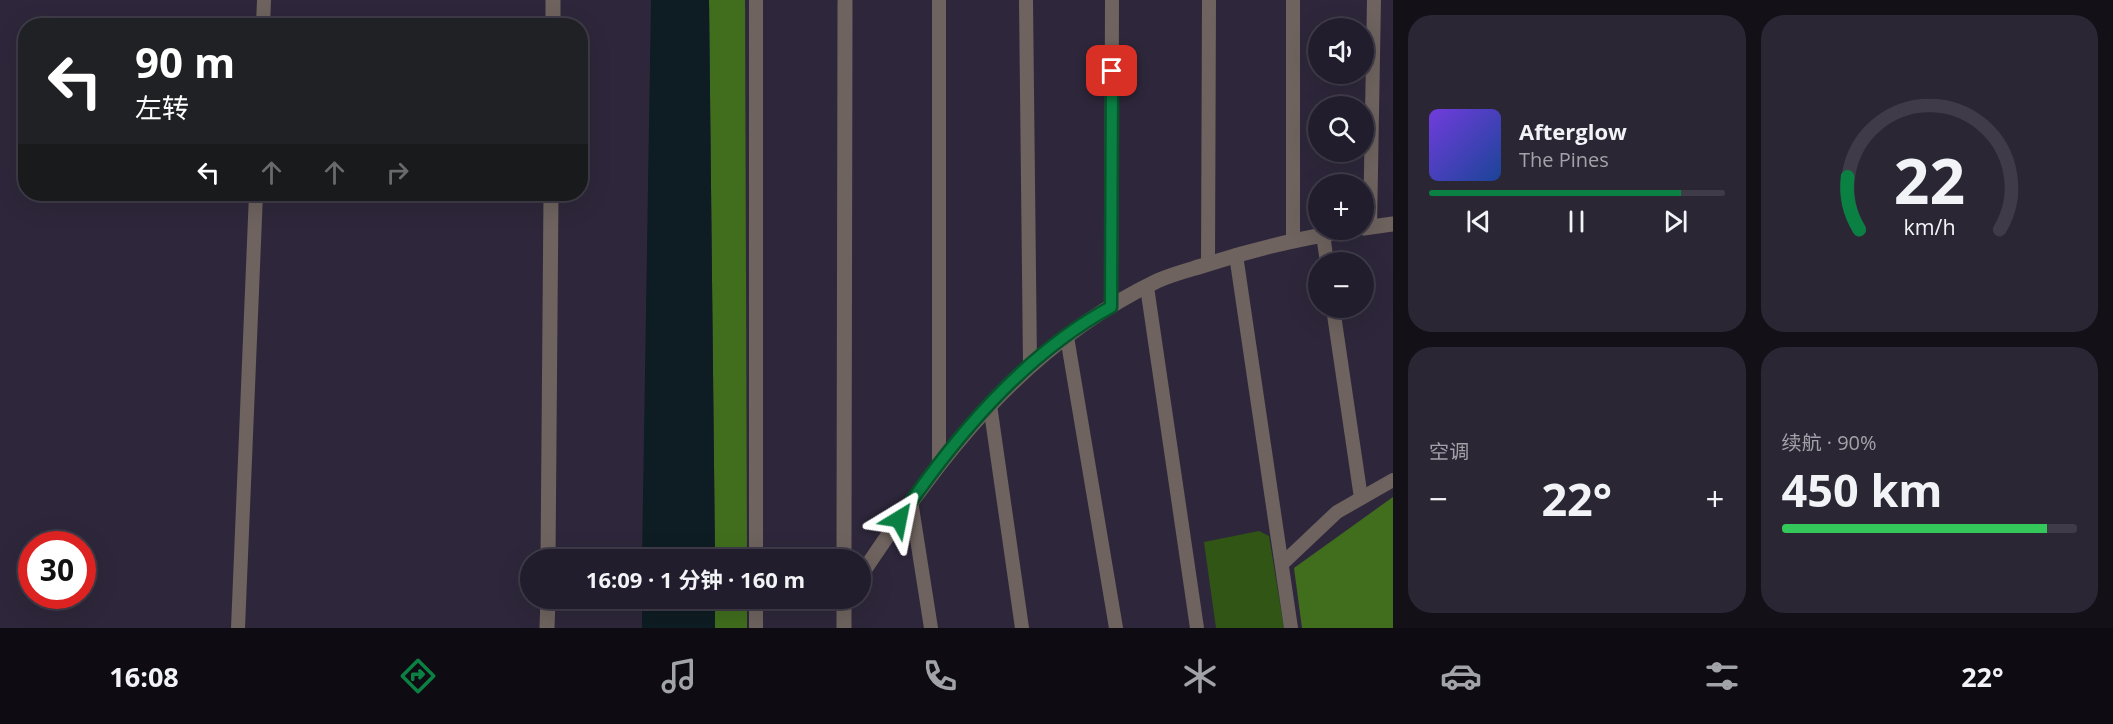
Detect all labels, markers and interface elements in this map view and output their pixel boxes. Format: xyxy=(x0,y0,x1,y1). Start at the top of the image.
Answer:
map controls xyxy=(1308,18,1374,318)
button: sound xyxy=(1308,18,1374,84)
text: 90 m xyxy=(135,33,235,90)
icon: left xyxy=(36,42,114,120)
pin xyxy=(1086,45,1137,96)
icon: arrive xyxy=(1095,54,1128,87)
text: 左转 xyxy=(135,89,189,126)
button: search xyxy=(1308,96,1374,162)
text: Afterglow xyxy=(1519,116,1627,146)
text: 22 xyxy=(1894,138,1965,223)
text: The Pines xyxy=(1519,146,1609,173)
icon: left xyxy=(192,156,225,189)
icon: ahead xyxy=(255,156,288,189)
icon: ahead xyxy=(318,156,351,189)
icon: right xyxy=(381,156,414,189)
button: + xyxy=(1308,174,1374,240)
icon: previous xyxy=(1462,205,1495,238)
icon: pause xyxy=(1560,205,1593,238)
icon: next xyxy=(1659,205,1692,238)
text: km/h xyxy=(1903,213,1955,242)
button: − xyxy=(1308,252,1374,318)
text: 续航 · 90% xyxy=(1782,429,1877,456)
text: 空调 xyxy=(1429,438,1469,465)
text: 450 km xyxy=(1782,459,1942,520)
text: 22° xyxy=(1541,468,1612,529)
text: − xyxy=(1429,476,1448,521)
text: + xyxy=(1706,476,1724,521)
position arrow xyxy=(867,487,931,551)
speed limit sign: 30 xyxy=(18,531,96,609)
text: 16:09 · 1 分钟 · 160 m xyxy=(586,564,805,594)
icon: directions xyxy=(397,655,439,697)
icon: music xyxy=(658,655,700,697)
icon: phone xyxy=(919,655,961,697)
icon: climate xyxy=(1179,655,1221,697)
icon: car xyxy=(1440,655,1482,697)
icon: filters xyxy=(1701,655,1743,697)
text: 16:08 xyxy=(109,658,179,695)
text: 22° xyxy=(1961,658,2004,695)

